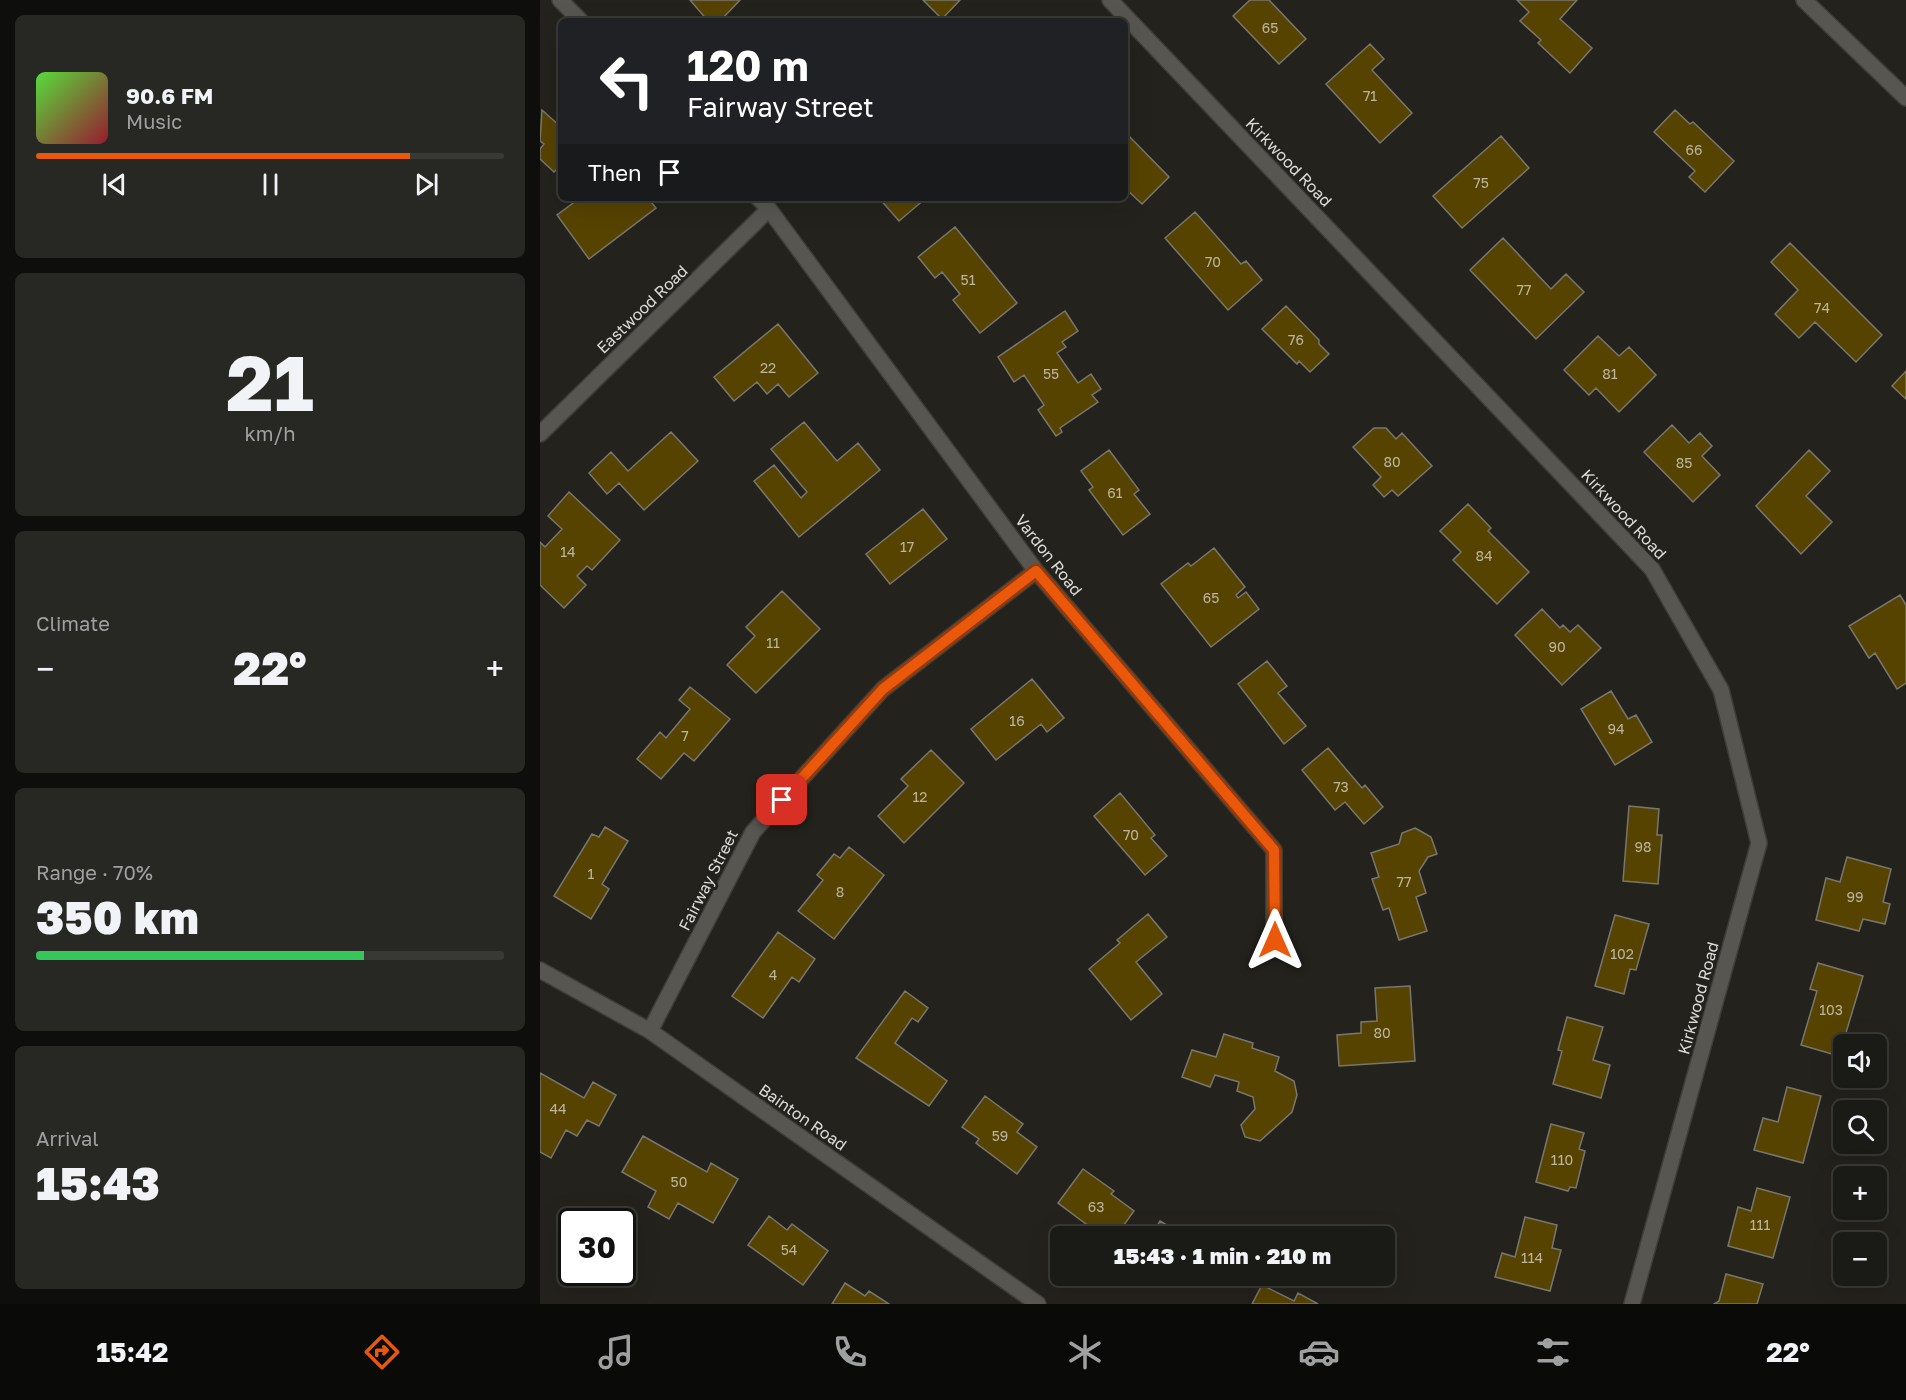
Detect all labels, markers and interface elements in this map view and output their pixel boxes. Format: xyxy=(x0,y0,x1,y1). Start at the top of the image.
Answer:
house number: 65 xyxy=(1262,19,1278,36)
text: 120 m xyxy=(687,40,809,90)
icon: left xyxy=(588,42,666,120)
text: 90.6 FM xyxy=(126,82,213,109)
house number: 71 xyxy=(1363,87,1377,104)
text: Fairway Street xyxy=(687,91,874,123)
text: Music xyxy=(126,109,182,133)
street label: Kirkwood Road xyxy=(1242,113,1336,211)
house number: 66 xyxy=(1686,141,1702,158)
icon: arrive xyxy=(653,156,686,189)
text: Then xyxy=(588,159,641,186)
icon: previous xyxy=(98,168,131,201)
icon: pause xyxy=(254,168,287,201)
icon: next xyxy=(410,168,443,201)
house number: 75 xyxy=(1473,174,1489,191)
house number: 70 xyxy=(1205,253,1221,270)
street label: Eastwood Road xyxy=(592,261,692,357)
house number: 51 xyxy=(961,271,976,288)
house number: 77 xyxy=(1517,281,1531,298)
house number: 74 xyxy=(1814,299,1830,316)
house number: 76 xyxy=(1288,331,1304,348)
text: 21 xyxy=(226,335,314,428)
house number: 22 xyxy=(760,359,776,376)
house number: 55 xyxy=(1043,365,1059,382)
house number: 81 xyxy=(1602,365,1618,382)
text: km/h xyxy=(245,421,295,445)
house number: 80 xyxy=(1383,453,1401,470)
house number: 85 xyxy=(1676,454,1692,471)
street label: Kirkwood Road xyxy=(1577,465,1671,563)
house number: 61 xyxy=(1107,484,1123,501)
street label: Vardon Road xyxy=(1011,510,1087,600)
house number: 17 xyxy=(900,538,914,555)
house number: 14 xyxy=(560,543,576,560)
house number: 84 xyxy=(1475,547,1493,564)
house number: 65 xyxy=(1203,589,1219,606)
text: Climate xyxy=(36,611,110,635)
house number: 11 xyxy=(766,634,780,651)
house number: 90 xyxy=(1548,638,1566,655)
text: 22° xyxy=(233,641,307,695)
text: − xyxy=(36,649,54,688)
text: + xyxy=(486,649,504,688)
house number: 16 xyxy=(1009,712,1025,729)
house number: 94 xyxy=(1607,720,1625,737)
house number: 7 xyxy=(681,727,689,744)
pin xyxy=(756,774,807,825)
house number: 73 xyxy=(1333,778,1349,795)
icon: arrive xyxy=(765,783,798,816)
house number: 12 xyxy=(913,788,927,805)
street label: Fairway Street xyxy=(674,826,742,934)
house number: 70 xyxy=(1123,826,1139,843)
house number: 98 xyxy=(1634,838,1652,855)
text: Range · 70% xyxy=(36,860,153,884)
house number: 1 xyxy=(588,865,595,882)
house number: 77 xyxy=(1397,873,1411,890)
house number: 8 xyxy=(836,883,844,900)
house number: 99 xyxy=(1847,888,1863,905)
text: 350 km xyxy=(36,890,199,944)
position arrow xyxy=(1243,908,1307,972)
street label: Kirkwood Road xyxy=(1673,939,1723,1057)
house number: 102 xyxy=(1610,945,1634,962)
house number: 4 xyxy=(769,966,777,983)
house number: 103 xyxy=(1819,1001,1843,1018)
house number: 80 xyxy=(1373,1024,1391,1041)
map controls xyxy=(1833,1034,1887,1286)
button: sound xyxy=(1833,1034,1887,1088)
street label: Bainton Road xyxy=(755,1079,851,1155)
house number: 44 xyxy=(549,1100,567,1117)
button: search xyxy=(1833,1100,1887,1154)
text: Arrival xyxy=(36,1126,99,1150)
house number: 59 xyxy=(992,1127,1008,1144)
house number: 110 xyxy=(1551,1151,1573,1168)
text: 15:43 xyxy=(36,1156,160,1210)
button: + xyxy=(1833,1166,1887,1220)
house number: 50 xyxy=(671,1173,687,1190)
house number: 63 xyxy=(1088,1198,1104,1215)
speed limit sign: 30 xyxy=(558,1208,636,1286)
house number: 111 xyxy=(1750,1216,1770,1233)
button: − xyxy=(1833,1232,1887,1286)
house number: 54 xyxy=(781,1241,797,1258)
text: 15:43 · 1 min · 210 m xyxy=(1114,1242,1331,1269)
house number: 114 xyxy=(1521,1249,1543,1266)
icon: directions xyxy=(361,1331,403,1373)
icon: music xyxy=(595,1331,637,1373)
icon: phone xyxy=(829,1331,871,1373)
icon: climate xyxy=(1064,1331,1106,1373)
icon: car xyxy=(1298,1331,1340,1373)
icon: filters xyxy=(1532,1331,1574,1373)
text: 15:42 xyxy=(96,1336,169,1368)
text: 22° xyxy=(1766,1336,1810,1368)

